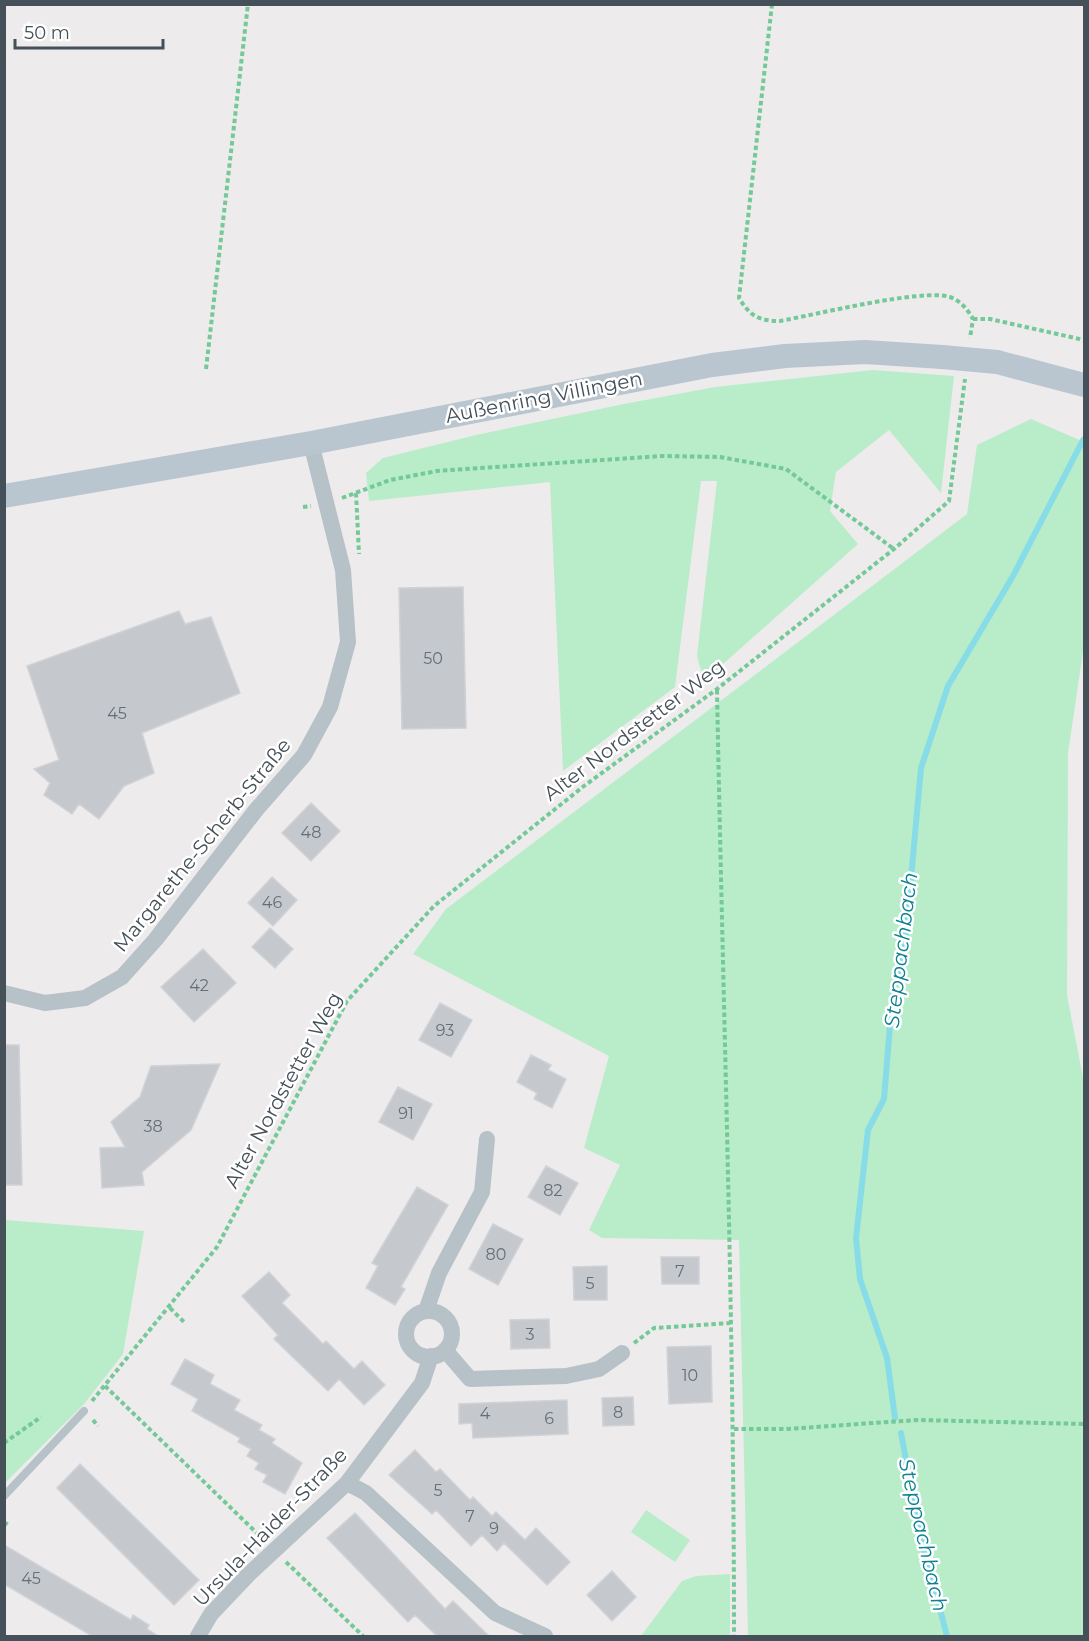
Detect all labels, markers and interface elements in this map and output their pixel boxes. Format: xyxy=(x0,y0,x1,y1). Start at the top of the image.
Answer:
scale bar xyxy=(15,12,164,50)
text: 50 m xyxy=(24,22,70,44)
street label: Außenring Villingen xyxy=(443,366,645,428)
house number: 50 xyxy=(423,649,443,668)
street label: Alter Nordstetter Weg xyxy=(539,654,729,806)
house number: 45 xyxy=(107,704,127,723)
street label: Margarethe-Scherb-Straße xyxy=(108,733,296,957)
house number: 48 xyxy=(301,823,321,842)
water label: Steppachbach xyxy=(879,871,922,1029)
house number: 46 xyxy=(262,893,282,912)
house number: 42 xyxy=(189,976,209,995)
street label: Alter Nordstetter Weg xyxy=(219,988,347,1192)
house number: 93 xyxy=(436,1021,454,1040)
house number: 91 xyxy=(398,1104,414,1123)
house number: 38 xyxy=(143,1117,163,1136)
house number: 82 xyxy=(543,1181,563,1200)
house number: 80 xyxy=(486,1245,506,1264)
house number: 7 xyxy=(675,1262,685,1281)
house number: 5 xyxy=(585,1274,595,1293)
house number: 3 xyxy=(525,1325,535,1344)
house number: 10 xyxy=(682,1366,698,1385)
house number: 8 xyxy=(613,1403,623,1422)
house number: 4 xyxy=(480,1404,491,1423)
house number: 6 xyxy=(544,1409,554,1428)
street label: Ursula-Haider-Straße xyxy=(188,1443,352,1611)
water label: Steppachbach xyxy=(894,1456,953,1614)
house number: 5 xyxy=(433,1481,443,1500)
house number: 7 xyxy=(465,1507,475,1526)
house number: 9 xyxy=(489,1519,499,1538)
house number: 45 xyxy=(21,1569,41,1588)

